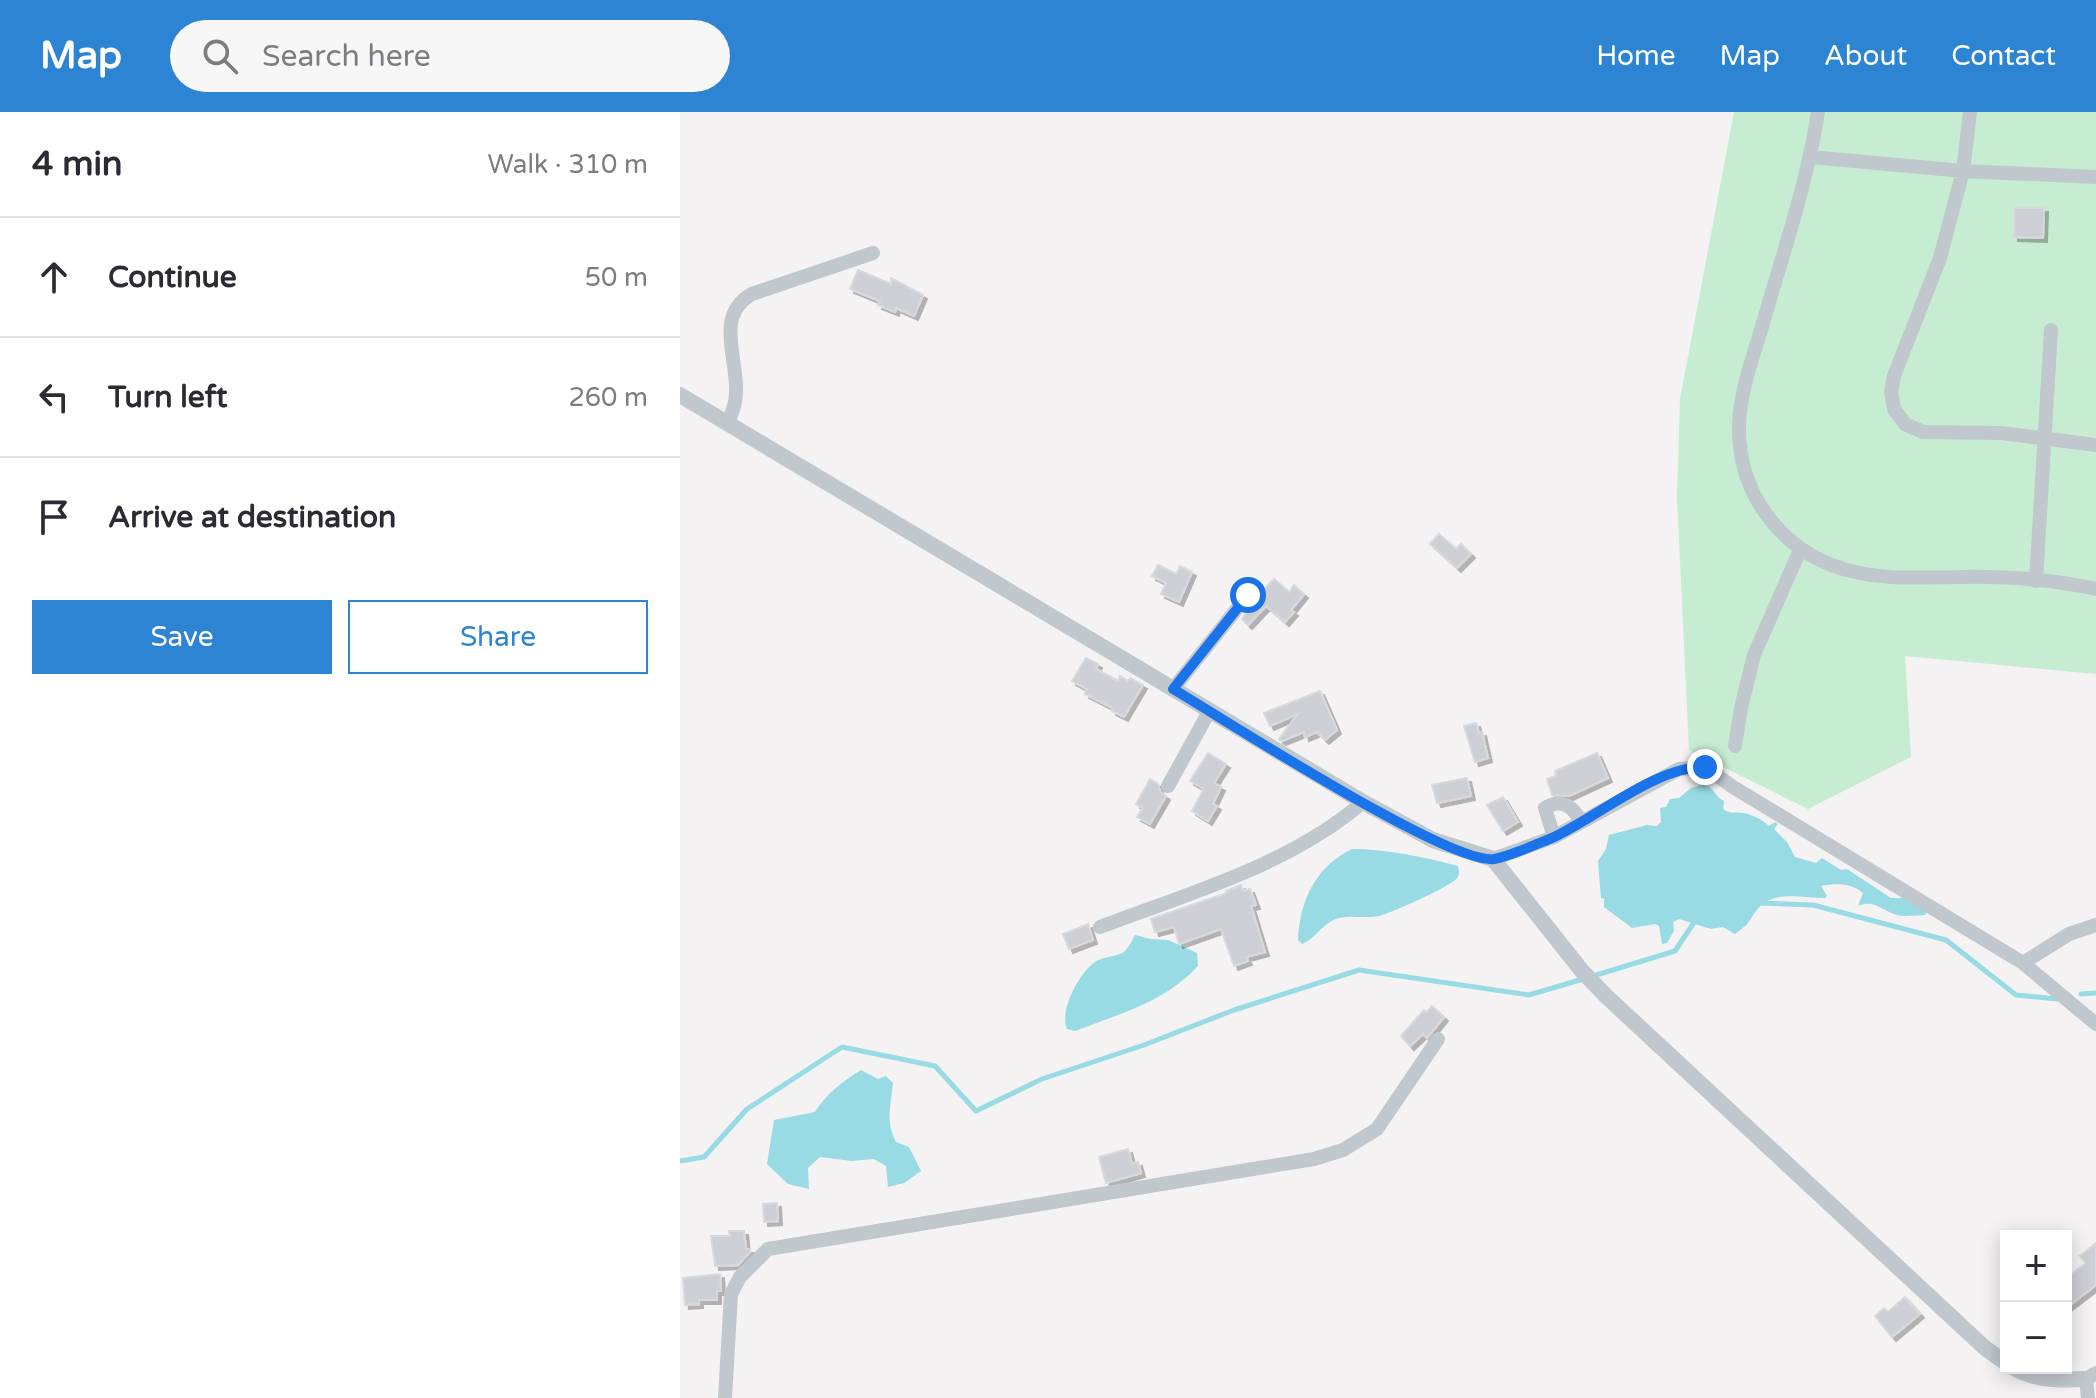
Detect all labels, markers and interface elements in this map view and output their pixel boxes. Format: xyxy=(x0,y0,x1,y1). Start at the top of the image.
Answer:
search box xyxy=(170,20,730,92)
text: Map xyxy=(40,33,122,79)
icon: search xyxy=(198,34,242,78)
text: Search here xyxy=(262,38,431,75)
text: Home xyxy=(1596,39,1676,73)
text: Map xyxy=(1720,39,1780,73)
text: About xyxy=(1824,39,1907,73)
text: Contact xyxy=(1951,39,2056,73)
text: 4 min xyxy=(32,144,123,185)
text: Walk · 310 m xyxy=(488,149,648,180)
icon: ahead xyxy=(32,255,76,299)
text: Continue xyxy=(108,259,237,296)
text: 50 m xyxy=(585,262,648,293)
icon: left xyxy=(32,375,76,419)
text: Turn left xyxy=(108,379,227,416)
text: 260 m xyxy=(568,382,648,413)
icon: arrive xyxy=(32,495,76,539)
text: Arrive at destination xyxy=(108,499,396,536)
route start xyxy=(1230,577,1266,613)
button: Save xyxy=(32,600,332,674)
button: Share xyxy=(348,600,648,674)
route end xyxy=(1687,749,1723,785)
map controls xyxy=(2000,1230,2072,1374)
button: + xyxy=(2000,1230,2072,1302)
button: − xyxy=(2000,1302,2072,1374)

